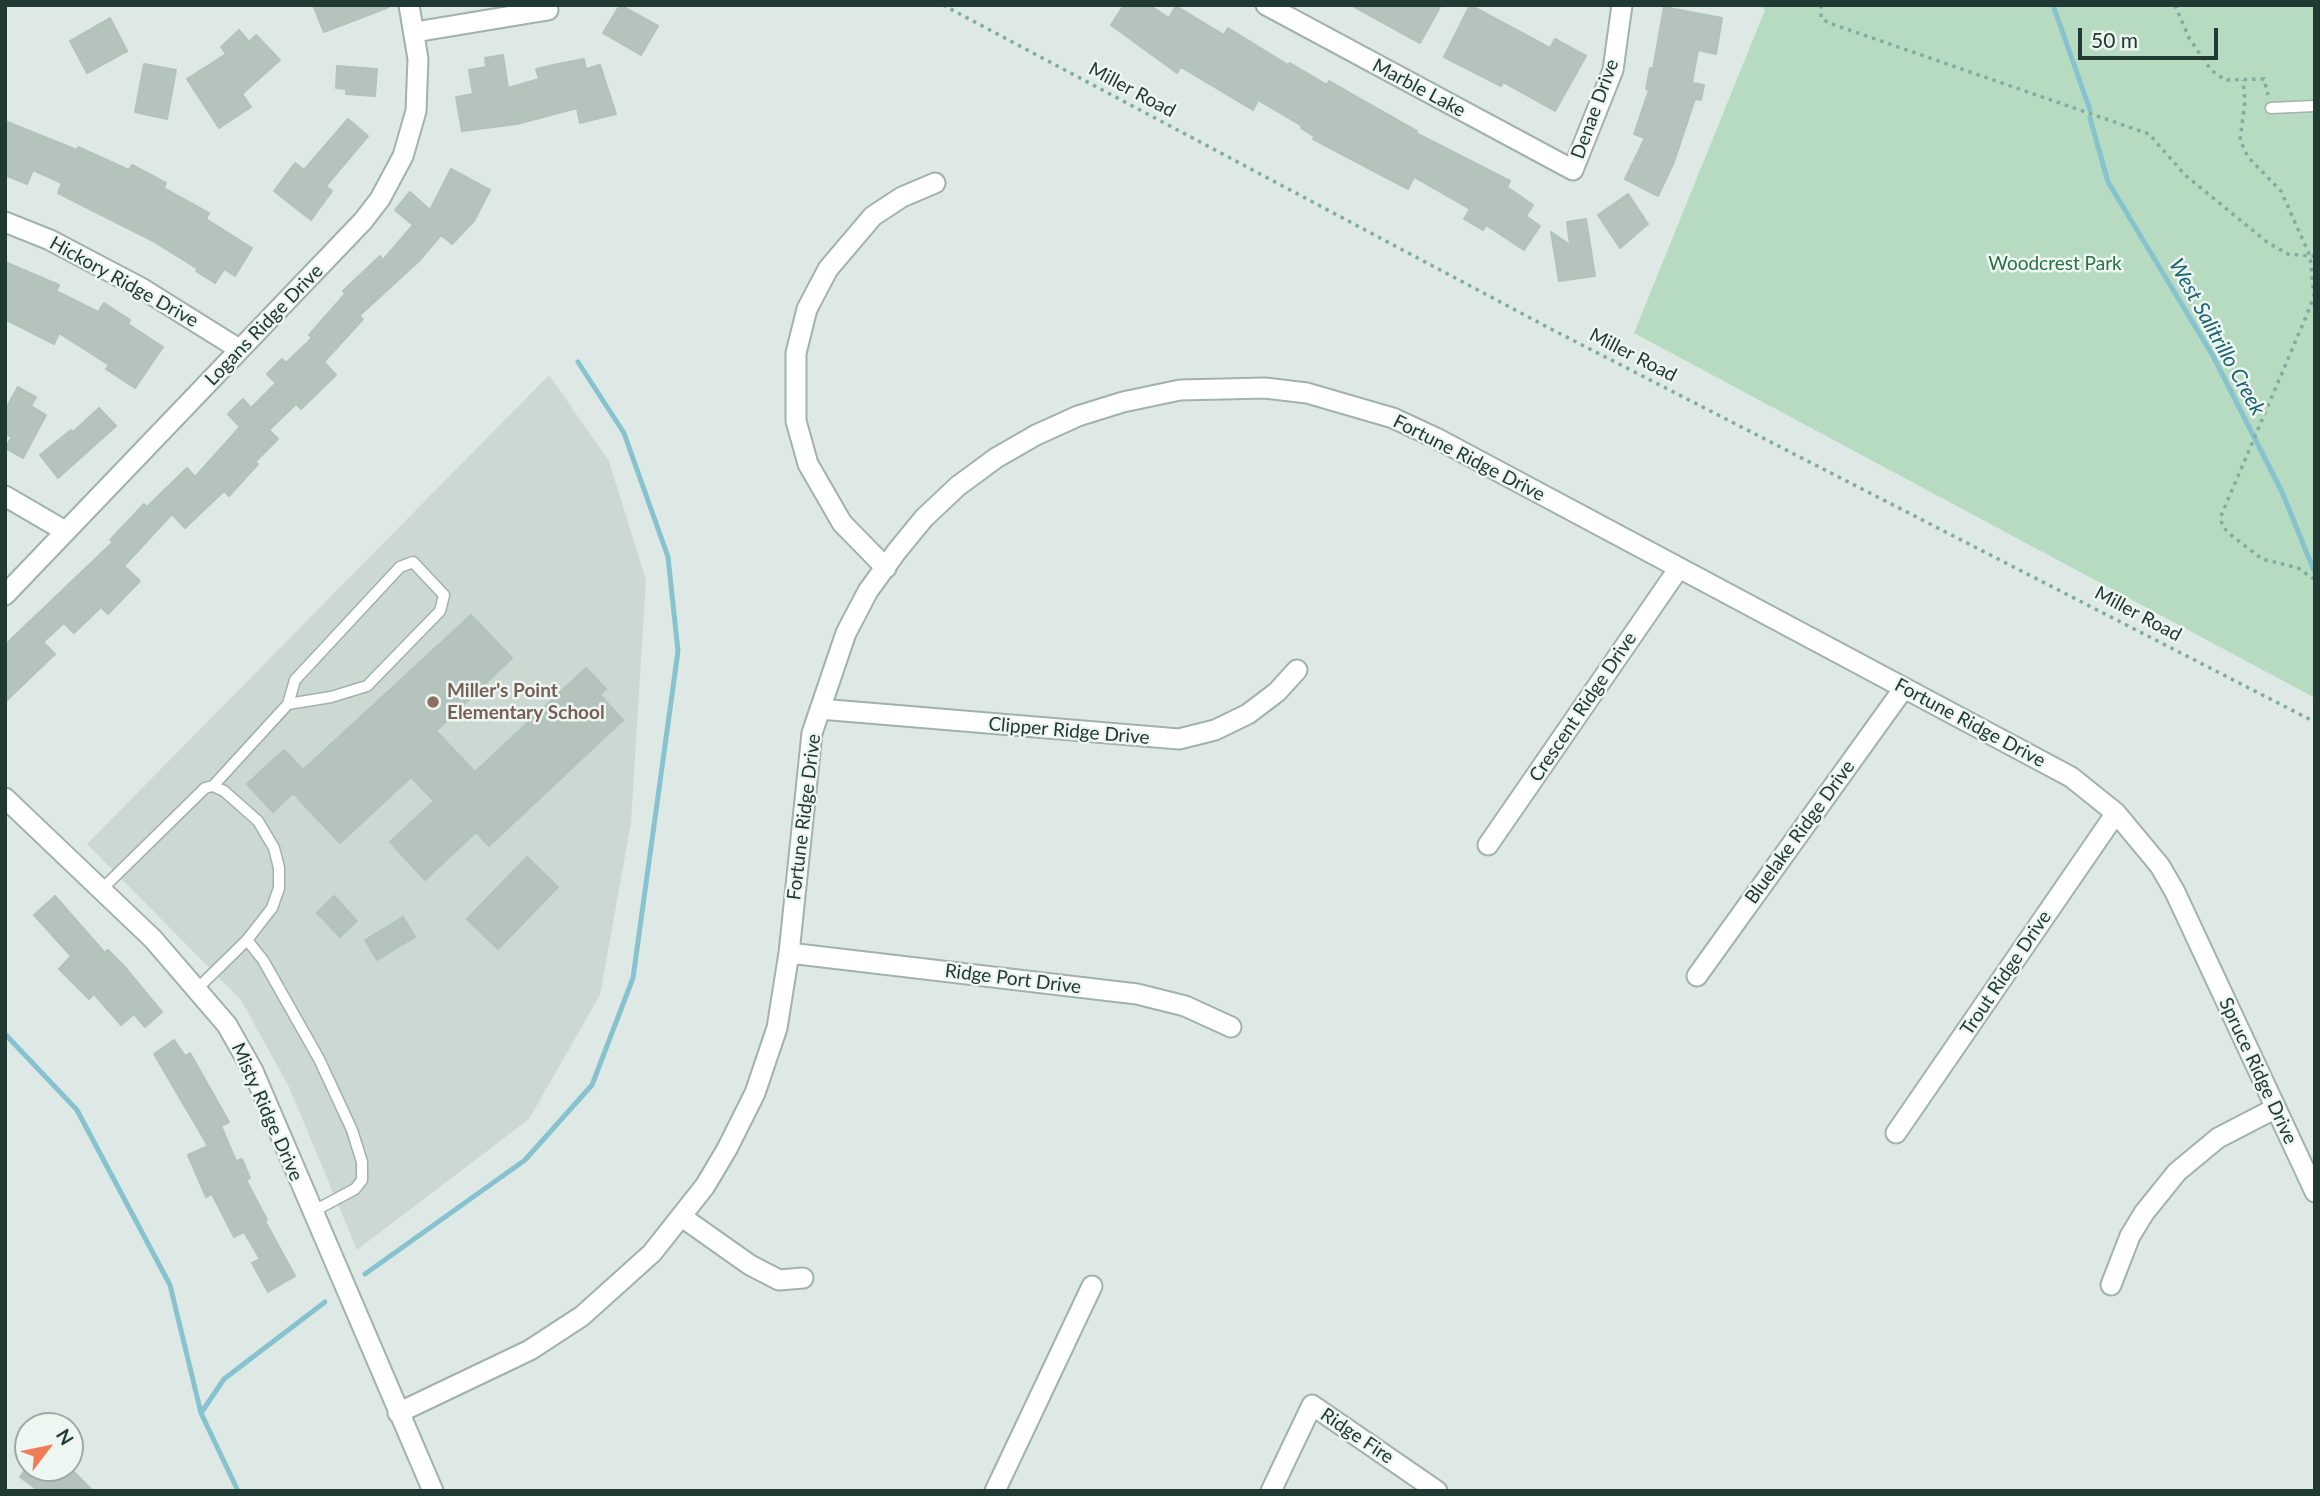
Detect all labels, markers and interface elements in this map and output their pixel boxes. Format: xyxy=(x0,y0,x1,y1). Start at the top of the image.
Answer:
scale bar xyxy=(2082,14,2222,58)
text: 50 m xyxy=(2091,27,2138,52)
street label: Marble Lake xyxy=(1369,54,1469,122)
street label: Denae Drive xyxy=(1566,56,1624,162)
street label: Miller Road xyxy=(1085,58,1179,122)
street label: Hickory Ridge Drive xyxy=(46,232,202,332)
park label: Woodcrest Park xyxy=(1988,253,2122,275)
water label: West Salitrillo Creek xyxy=(2164,254,2270,420)
street label: Logans Ridge Drive xyxy=(200,260,328,390)
street label: Miller Road xyxy=(1586,323,1680,387)
street label: Fortune Ridge Drive xyxy=(1389,410,1549,506)
street label: Miller Road xyxy=(2091,582,2185,646)
street label: Crescent Ridge Drive xyxy=(1525,628,1641,786)
street label: Fortune Ridge Drive xyxy=(1891,674,2049,772)
place label: Miller's Point Elementary School xyxy=(447,680,605,724)
marker: Miller's Point Elementary School xyxy=(425,694,441,710)
street label: Clipper Ridge Drive xyxy=(987,713,1151,749)
street label: Fortune Ridge Drive xyxy=(782,733,826,901)
street label: Bluelake Ridge Drive xyxy=(1740,756,1860,908)
street label: Trout Ridge Drive xyxy=(1956,906,2056,1040)
street label: Ridge Port Drive xyxy=(944,959,1082,999)
street label: Spruce Ridge Drive xyxy=(2214,994,2302,1148)
street label: Misty Ridge Drive xyxy=(226,1039,308,1185)
street label: Ridge Fire xyxy=(1316,1403,1398,1469)
north arrow xyxy=(14,1412,84,1482)
text: N xyxy=(52,1424,79,1449)

